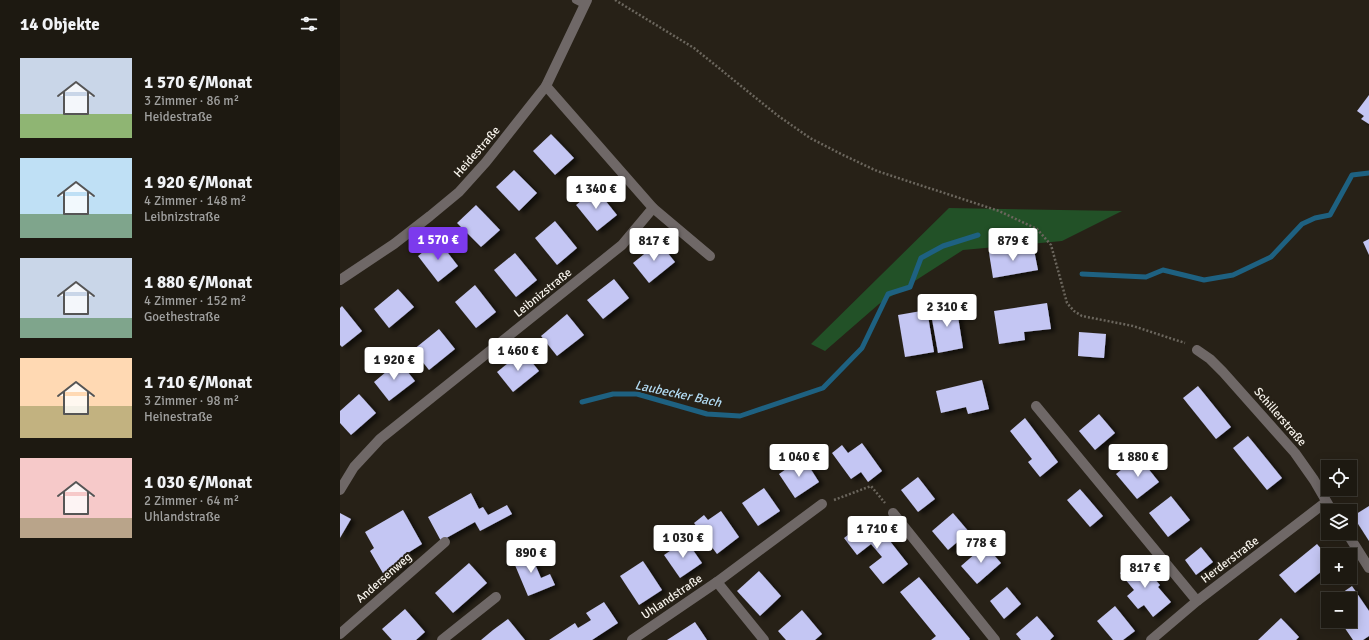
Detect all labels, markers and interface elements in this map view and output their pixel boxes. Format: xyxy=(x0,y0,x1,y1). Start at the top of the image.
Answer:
icon: filters xyxy=(298,13,320,35)
text: 14 Objekte xyxy=(20,14,100,35)
text: 1 570 €/Monat xyxy=(144,72,252,93)
icon: home xyxy=(52,74,100,122)
text: 3 Zimmer · 86 m² xyxy=(144,93,239,109)
text: Heidestraße xyxy=(144,109,212,125)
street label: Heidestraße xyxy=(451,123,503,181)
text: 1 920 €/Monat xyxy=(144,172,252,193)
icon: home xyxy=(52,174,100,222)
pin: 1 340 € xyxy=(559,176,633,210)
text: 1 340 € xyxy=(576,181,616,197)
text: 4 Zimmer · 148 m² xyxy=(144,193,246,209)
text: Leibnizstraße xyxy=(144,209,220,225)
pin: 1 570 € xyxy=(401,227,475,261)
pin: 817 € xyxy=(626,228,682,262)
pin: 879 € xyxy=(985,228,1041,262)
text: 1 570 € xyxy=(418,232,458,248)
text: 817 € xyxy=(639,233,669,249)
text: 879 € xyxy=(998,233,1028,249)
street label: Leibnizstraße xyxy=(511,265,575,321)
text: 1 880 €/Monat xyxy=(144,272,252,293)
icon: home xyxy=(52,274,100,322)
text: 4 Zimmer · 152 m² xyxy=(144,293,246,309)
pin: 2 310 € xyxy=(910,294,984,328)
text: 2 310 € xyxy=(927,299,967,315)
text: Goethestraße xyxy=(144,309,220,325)
pin: 1 460 € xyxy=(481,338,555,372)
text: 1 460 € xyxy=(498,343,538,359)
pin: 1 920 € xyxy=(357,347,431,381)
text: 1 920 € xyxy=(374,352,414,368)
text: 1 710 €/Monat xyxy=(144,372,252,393)
icon: home xyxy=(52,374,100,422)
water label: Laubecker Bach xyxy=(633,377,724,411)
street label: Schillerstraße xyxy=(1250,385,1310,449)
text: 3 Zimmer · 98 m² xyxy=(144,393,239,409)
text: Heinestraße xyxy=(144,409,213,425)
pin: 1 040 € xyxy=(762,444,836,478)
pin: 1 880 € xyxy=(1101,444,1175,478)
text: 1 040 € xyxy=(779,449,819,465)
text: 1 880 € xyxy=(1118,449,1158,465)
map controls xyxy=(1321,460,1357,628)
button: locate xyxy=(1321,460,1357,496)
text: 1 030 €/Monat xyxy=(144,472,252,493)
icon: home xyxy=(52,474,100,522)
text: 2 Zimmer · 64 m² xyxy=(144,493,239,509)
button: layers xyxy=(1321,504,1357,540)
text: Uhlandstraße xyxy=(144,509,220,525)
pin: 1 710 € xyxy=(840,516,914,550)
text: 1 710 € xyxy=(857,521,897,537)
pin: 1 030 € xyxy=(646,525,720,559)
text: 1 030 € xyxy=(663,530,703,546)
pin: 778 € xyxy=(953,530,1009,564)
street label: Herderstraße xyxy=(1198,533,1262,587)
text: 778 € xyxy=(966,535,996,551)
pin: 890 € xyxy=(503,540,559,574)
text: 890 € xyxy=(516,545,546,561)
button: + xyxy=(1321,548,1357,584)
street label: Andersenweg xyxy=(353,550,415,606)
pin: 817 € xyxy=(1117,555,1173,589)
text: 817 € xyxy=(1130,560,1160,576)
street label: Uhlandstraße xyxy=(639,571,705,623)
button: − xyxy=(1321,592,1357,628)

